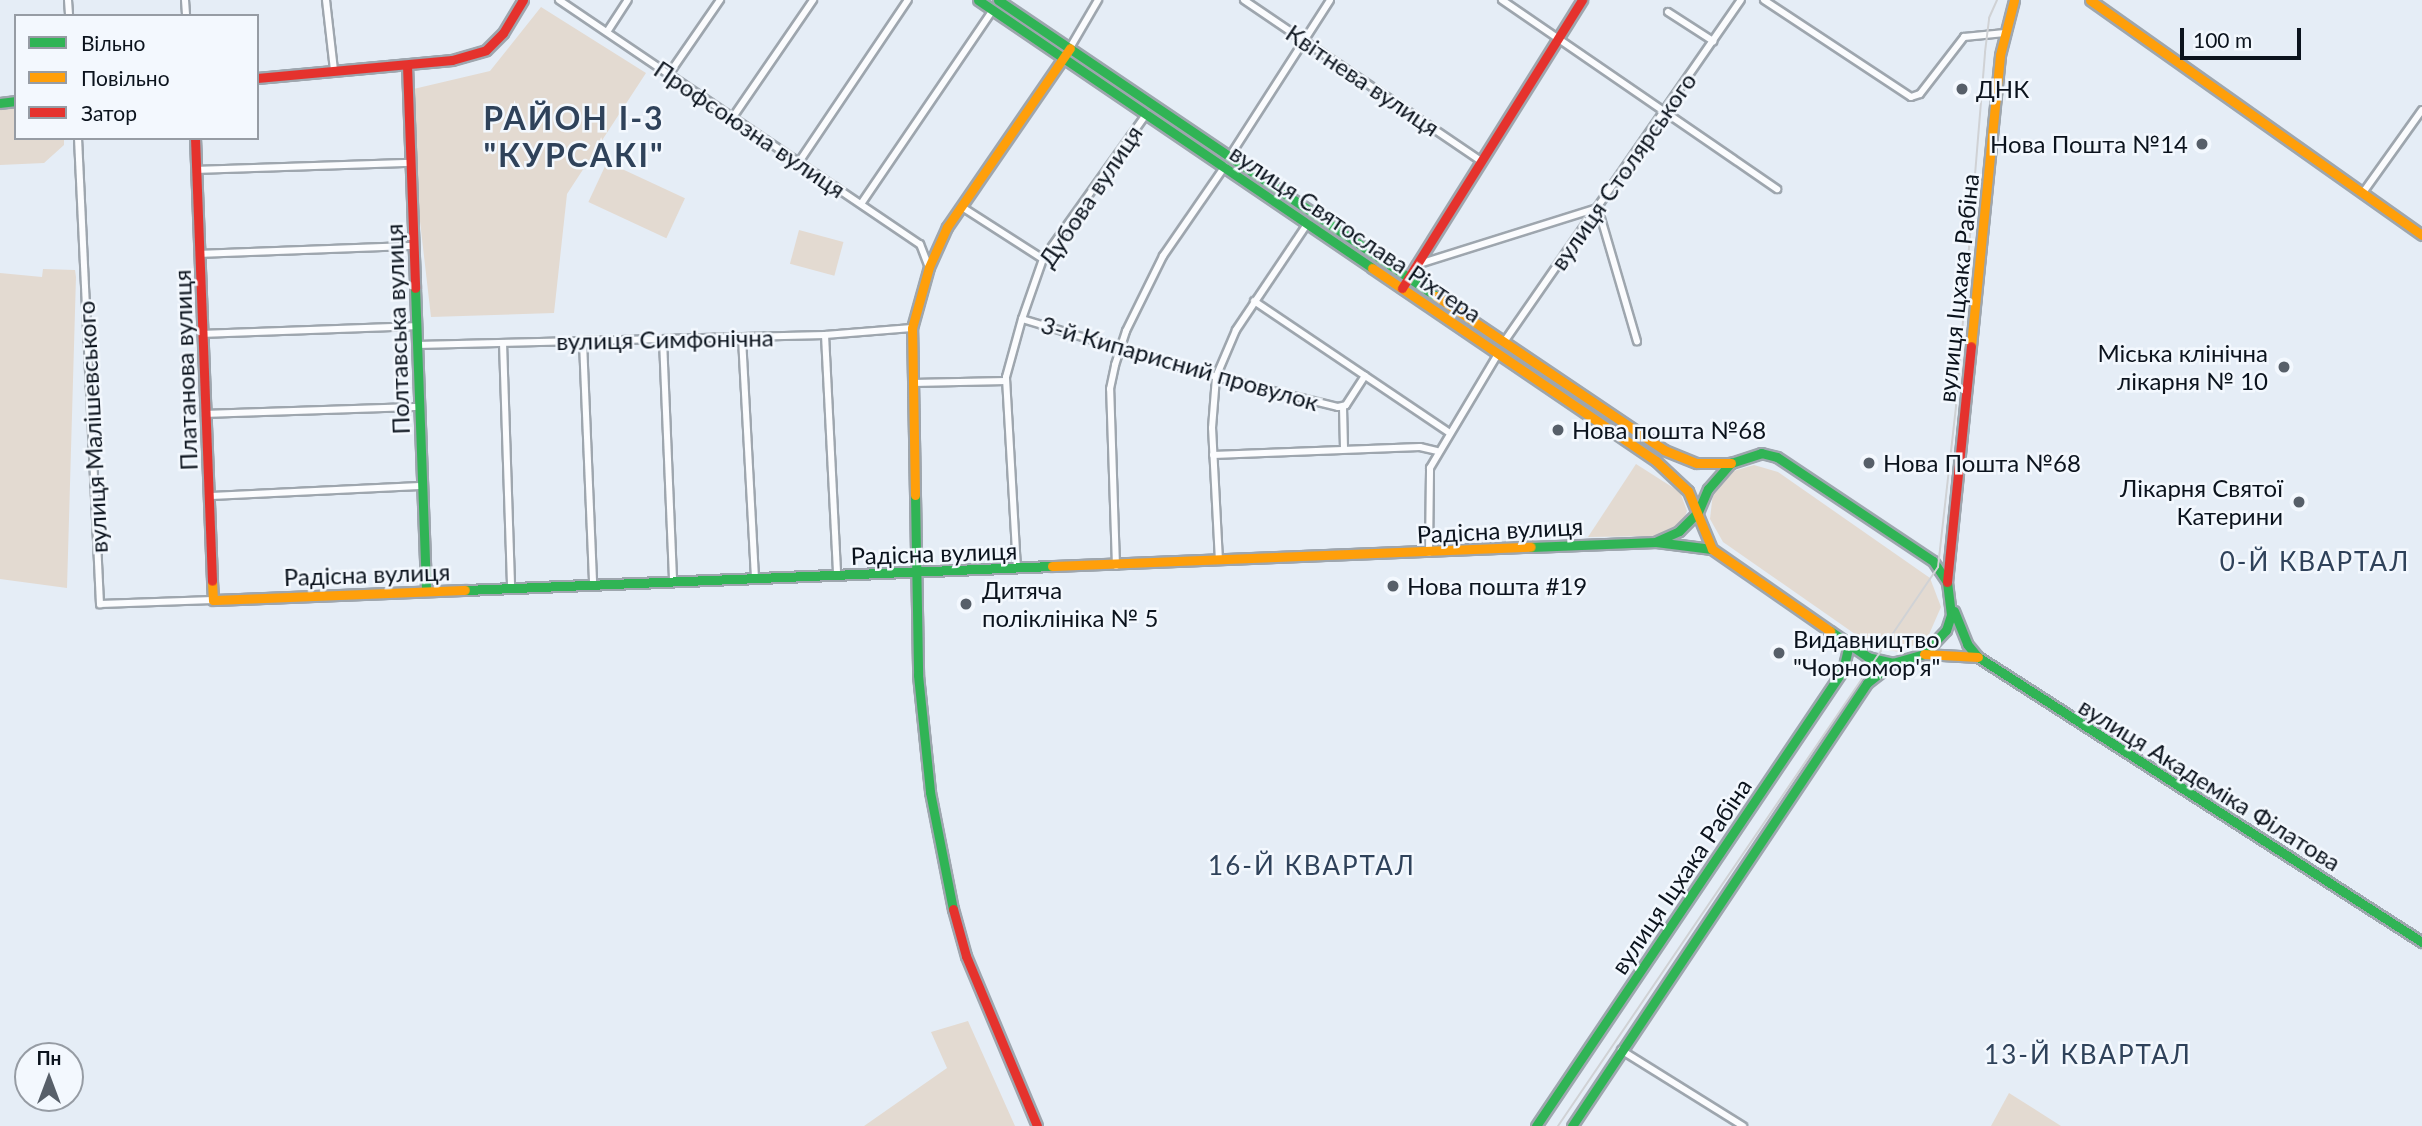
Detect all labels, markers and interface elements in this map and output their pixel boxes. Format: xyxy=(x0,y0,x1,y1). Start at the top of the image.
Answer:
legend xyxy=(14,14,259,140)
scale bar xyxy=(2184,14,2305,58)
street label: Квітнева вулиця xyxy=(1281,18,1445,142)
text: 100 m xyxy=(2193,27,2252,52)
text: Вільно xyxy=(81,30,145,55)
street label: Профсоюзна вулиця xyxy=(649,54,851,204)
text: Повільно xyxy=(81,65,170,90)
street label: вулиця Столярського xyxy=(1544,67,1702,275)
place label: ДНК xyxy=(1976,75,2029,103)
marker: ДНК xyxy=(1954,81,1970,97)
text: Затор xyxy=(81,100,137,125)
district label: РАЙОН І-3 "КУРСАКІ" xyxy=(484,100,664,175)
street label: Дубова вулиця xyxy=(1032,120,1148,272)
place label: Нова Пошта №14 xyxy=(1990,130,2188,158)
marker: Нова Пошта №14 xyxy=(2194,136,2210,152)
street label: вулиця Святослава Ріхтера xyxy=(1225,138,1487,328)
street label: вулиця Іцхака Рабіна xyxy=(1932,172,1984,404)
street label: Полтавська вулиця xyxy=(379,223,415,435)
street label: Платанова вулиця xyxy=(167,269,203,471)
street label: вулиця Малішевського xyxy=(71,300,113,554)
street label: 3-й Кипарисний провулок xyxy=(1038,310,1322,416)
street label: вулиця Симфонічна xyxy=(556,323,774,355)
place label: Міська клінічна лікарня № 10 xyxy=(2097,339,2268,395)
marker: Міська клінічна лікарня № 10 xyxy=(2274,357,2294,377)
place label: Нова пошта №68 xyxy=(1572,416,1766,444)
marker: Нова пошта №68 xyxy=(1550,422,1566,438)
place label: Нова Пошта №68 xyxy=(1883,449,2081,477)
marker: Нова Пошта №68 xyxy=(1861,455,1877,471)
place label: Лікарня Святої Катерини xyxy=(2120,474,2283,530)
marker: Лікарня Святої Катерини xyxy=(2289,492,2309,512)
street label: Радісна вулиця xyxy=(1416,511,1584,549)
street label: Радісна вулиця xyxy=(850,536,1018,570)
district label: 0-Й КВАРТАЛ xyxy=(2221,546,2409,578)
street label: Радісна вулиця xyxy=(283,557,451,591)
place label: Нова пошта #19 xyxy=(1407,572,1587,600)
place label: Дитяча поліклініка № 5 xyxy=(982,576,1158,632)
marker: Нова пошта #19 xyxy=(1385,578,1401,594)
marker: Дитяча поліклініка № 5 xyxy=(956,594,976,614)
place label: Видавництво "Чорномор'я" xyxy=(1793,625,1940,681)
marker: Видавництво "Чорномор'я" xyxy=(1771,645,1787,661)
street label: вулиця Академіка Філатова xyxy=(2074,691,2346,877)
street label: вулиця Іцхака Рабіна xyxy=(1605,773,1757,979)
district label: 16-Й КВАРТАЛ xyxy=(1210,850,1414,882)
district label: 13-Й КВАРТАЛ xyxy=(1986,1039,2190,1071)
north arrow xyxy=(14,1042,84,1112)
text: Пн xyxy=(37,1046,61,1069)

